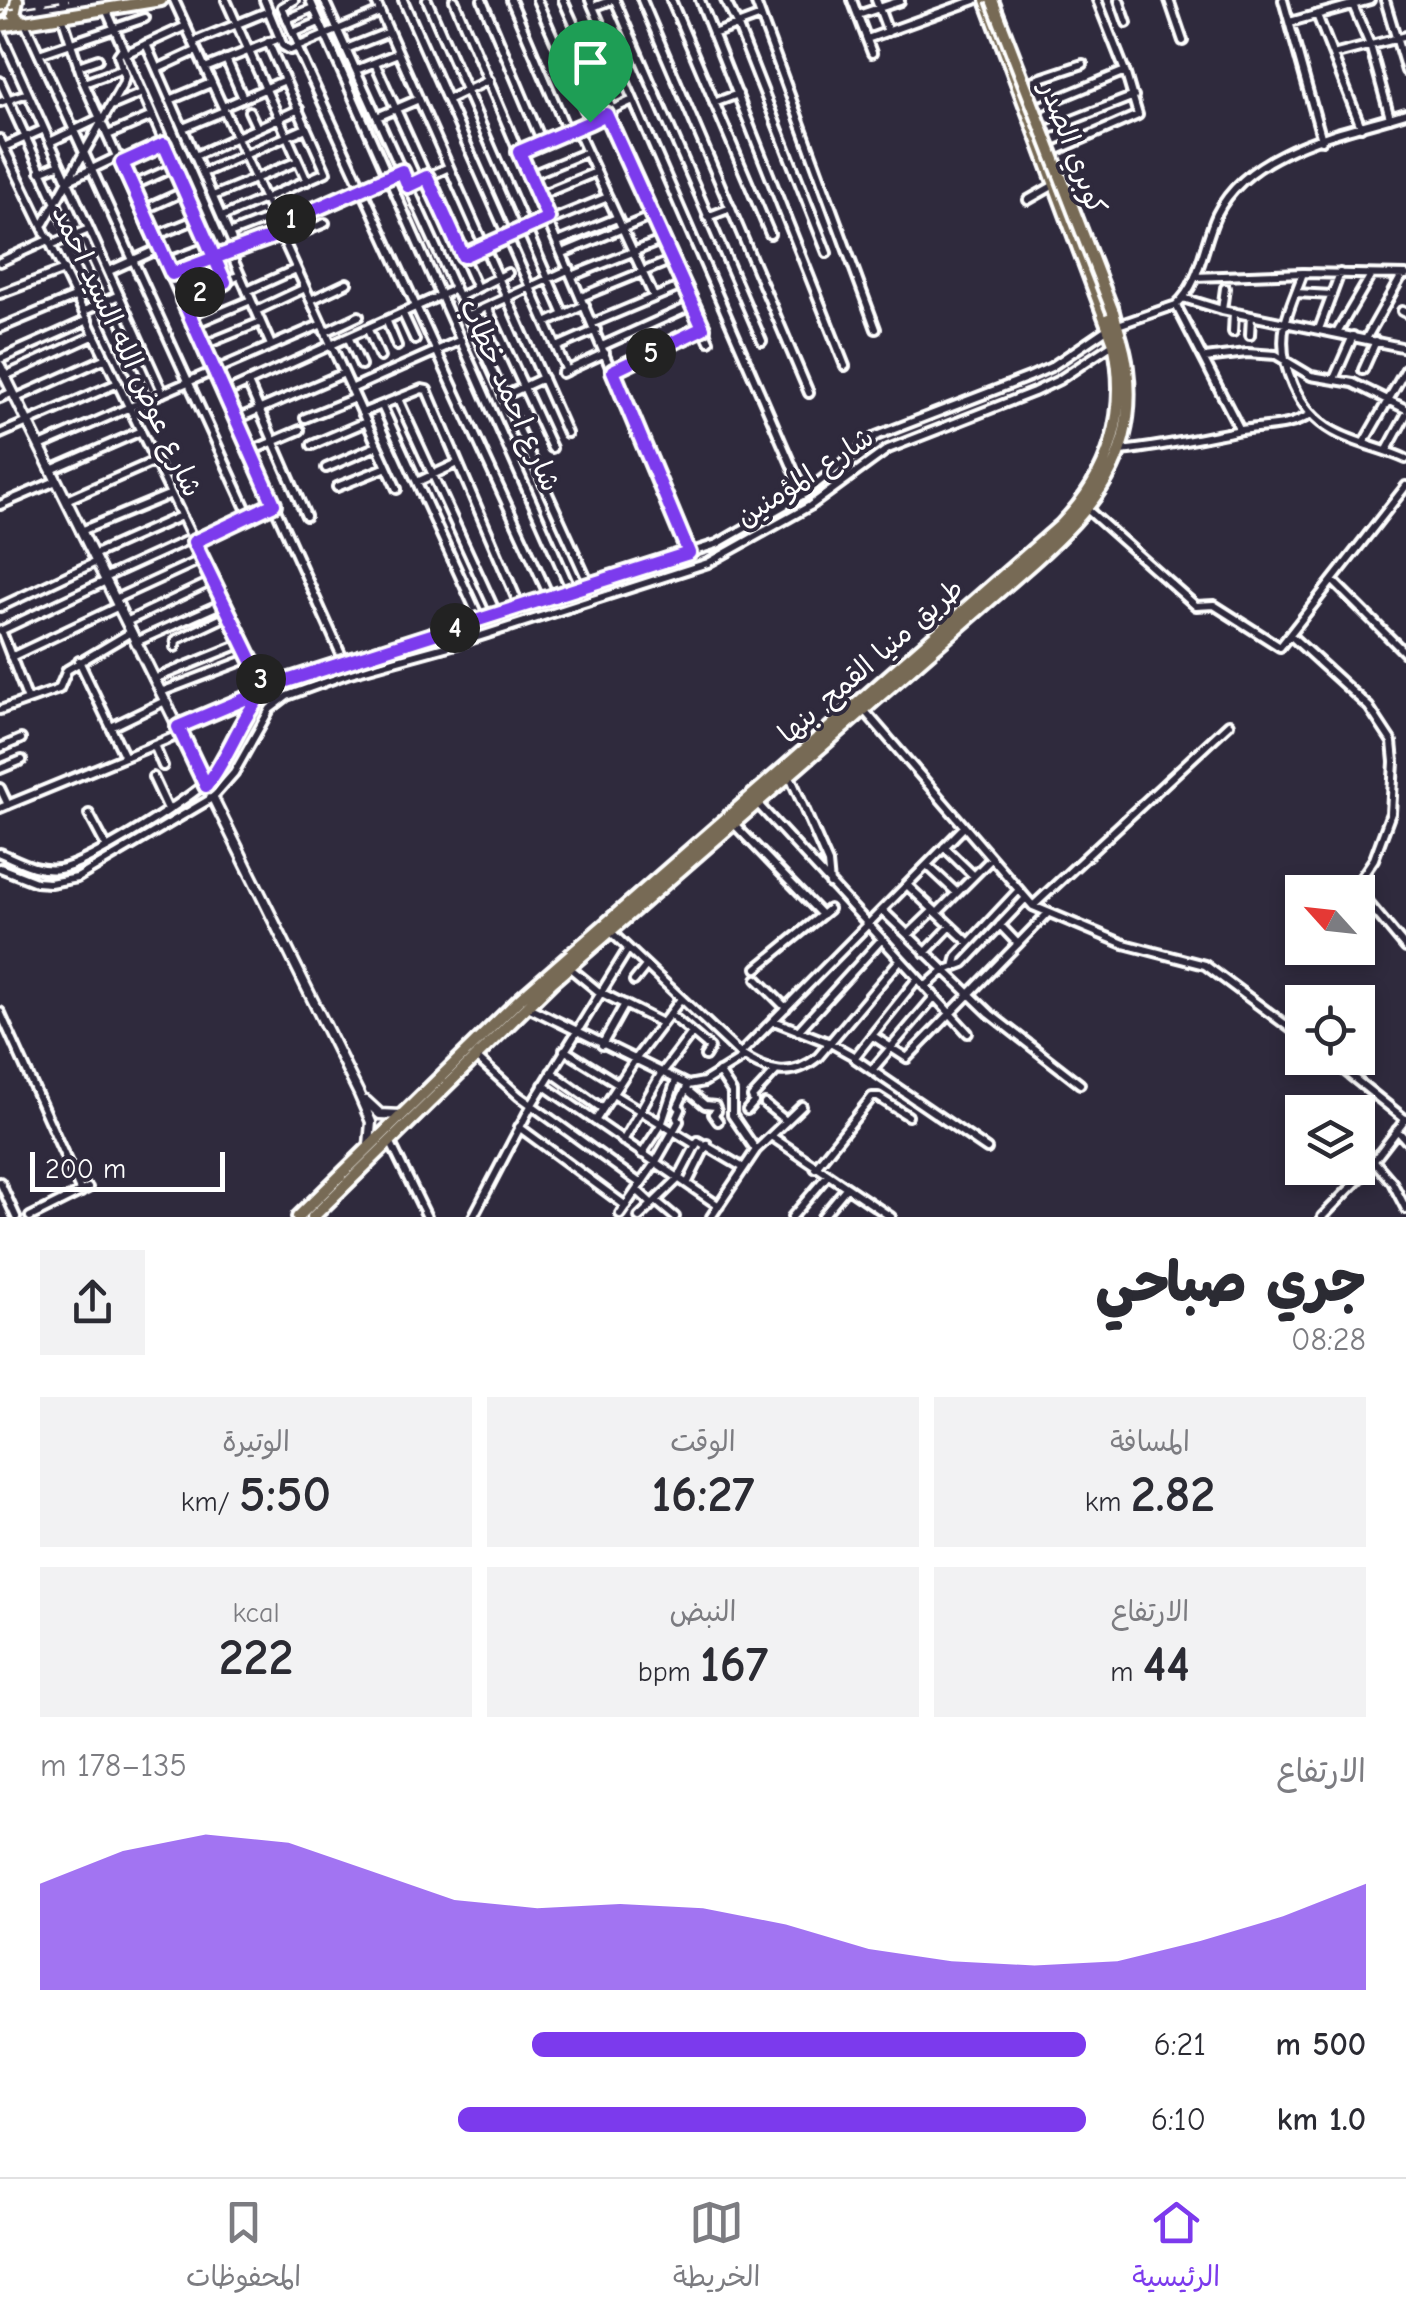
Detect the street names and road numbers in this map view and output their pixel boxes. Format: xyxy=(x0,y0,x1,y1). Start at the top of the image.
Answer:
street label: كوبري الصدر xyxy=(1029,75,1113,220)
street label: شارع عوض الله السيد احمد xyxy=(43,200,209,503)
street label: شارع احمد خطاب xyxy=(450,294,567,498)
street label: شارع المؤمنين xyxy=(730,421,881,536)
street label: طريق منيا القمح, بنها xyxy=(772,572,971,751)

